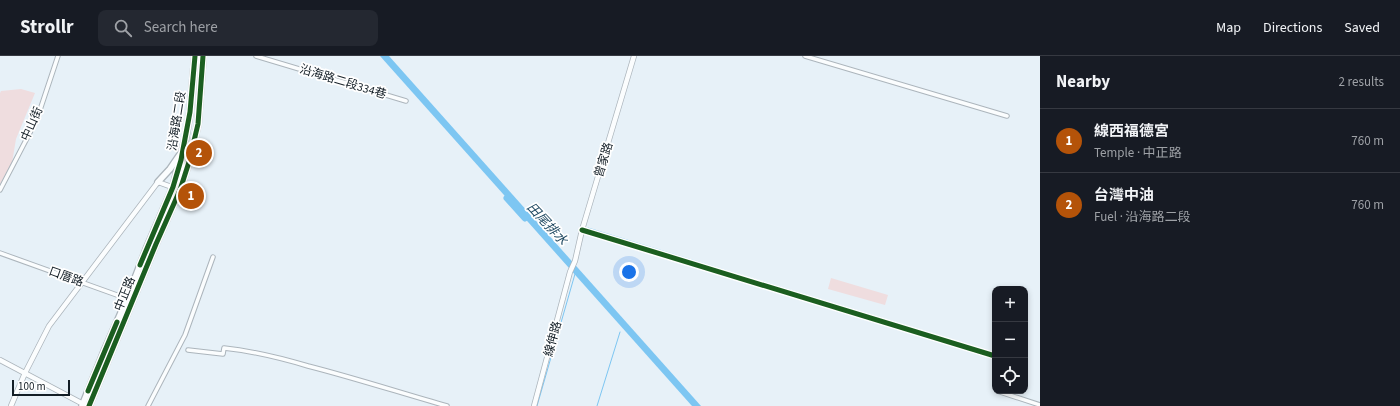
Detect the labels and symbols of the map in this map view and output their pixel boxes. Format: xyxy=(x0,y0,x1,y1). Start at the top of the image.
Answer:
street label: 沿海路二段334巷 xyxy=(298,61,388,103)
street label: 沿海路二段 xyxy=(164,90,190,152)
street label: 中山街 xyxy=(17,104,47,144)
pin: 2 xyxy=(186,138,212,168)
street label: 曾家路 xyxy=(591,140,617,180)
pin: 1 xyxy=(178,181,204,211)
water label: 田尾排水 xyxy=(523,199,572,250)
your location xyxy=(619,262,639,282)
street label: 口厝路 xyxy=(46,263,86,291)
street label: 中正路 xyxy=(110,274,140,314)
street label: 線伸路 xyxy=(540,319,566,359)
scale bar xyxy=(12,378,70,397)

